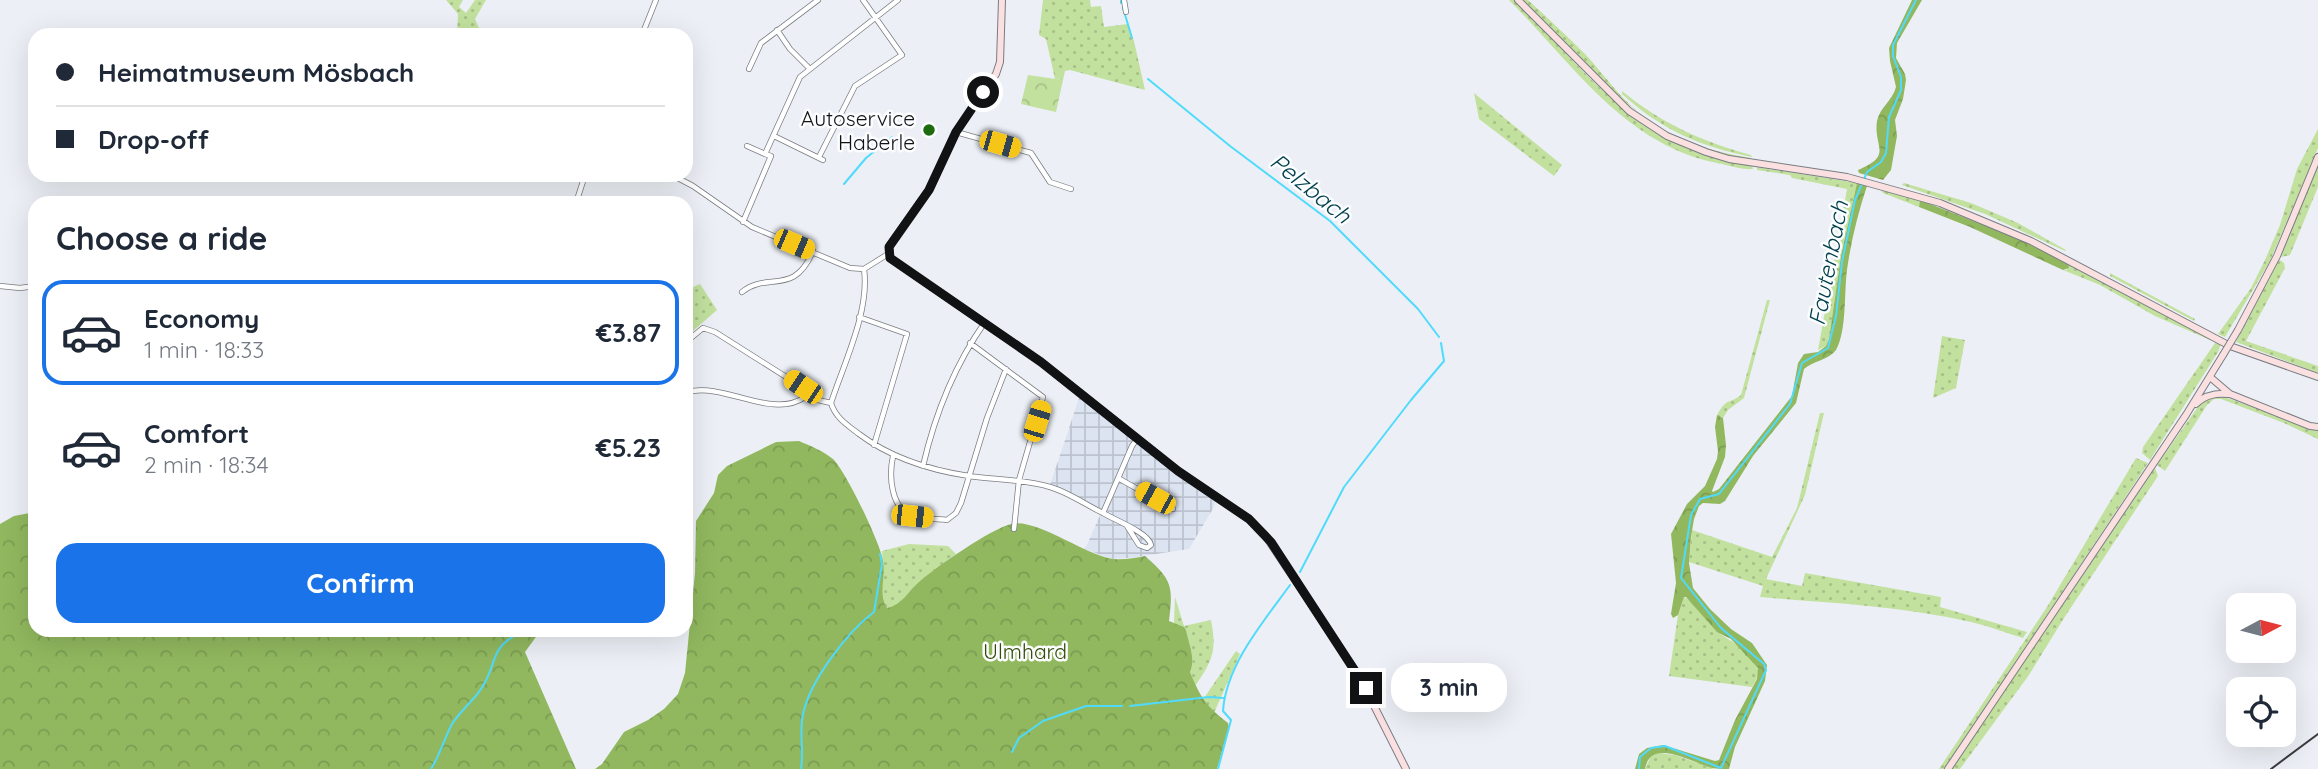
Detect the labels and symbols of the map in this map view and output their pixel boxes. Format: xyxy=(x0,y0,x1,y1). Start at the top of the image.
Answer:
route start xyxy=(967,76,999,108)
place label: Autoservice Haberle xyxy=(801,105,915,155)
marker: Autoservice Haberle xyxy=(921,122,937,138)
car xyxy=(977,128,1024,160)
water label: Pelzbach xyxy=(1265,147,1358,230)
water label: Fautenbach xyxy=(1802,197,1854,328)
car xyxy=(771,226,818,262)
car xyxy=(780,367,827,407)
car xyxy=(1021,398,1054,444)
car xyxy=(1132,479,1179,517)
car xyxy=(891,503,934,529)
north arrow xyxy=(2226,593,2296,663)
park label: Ulmhard xyxy=(983,638,1067,664)
callout: 3 min xyxy=(1390,664,1506,712)
route end xyxy=(1350,672,1382,704)

